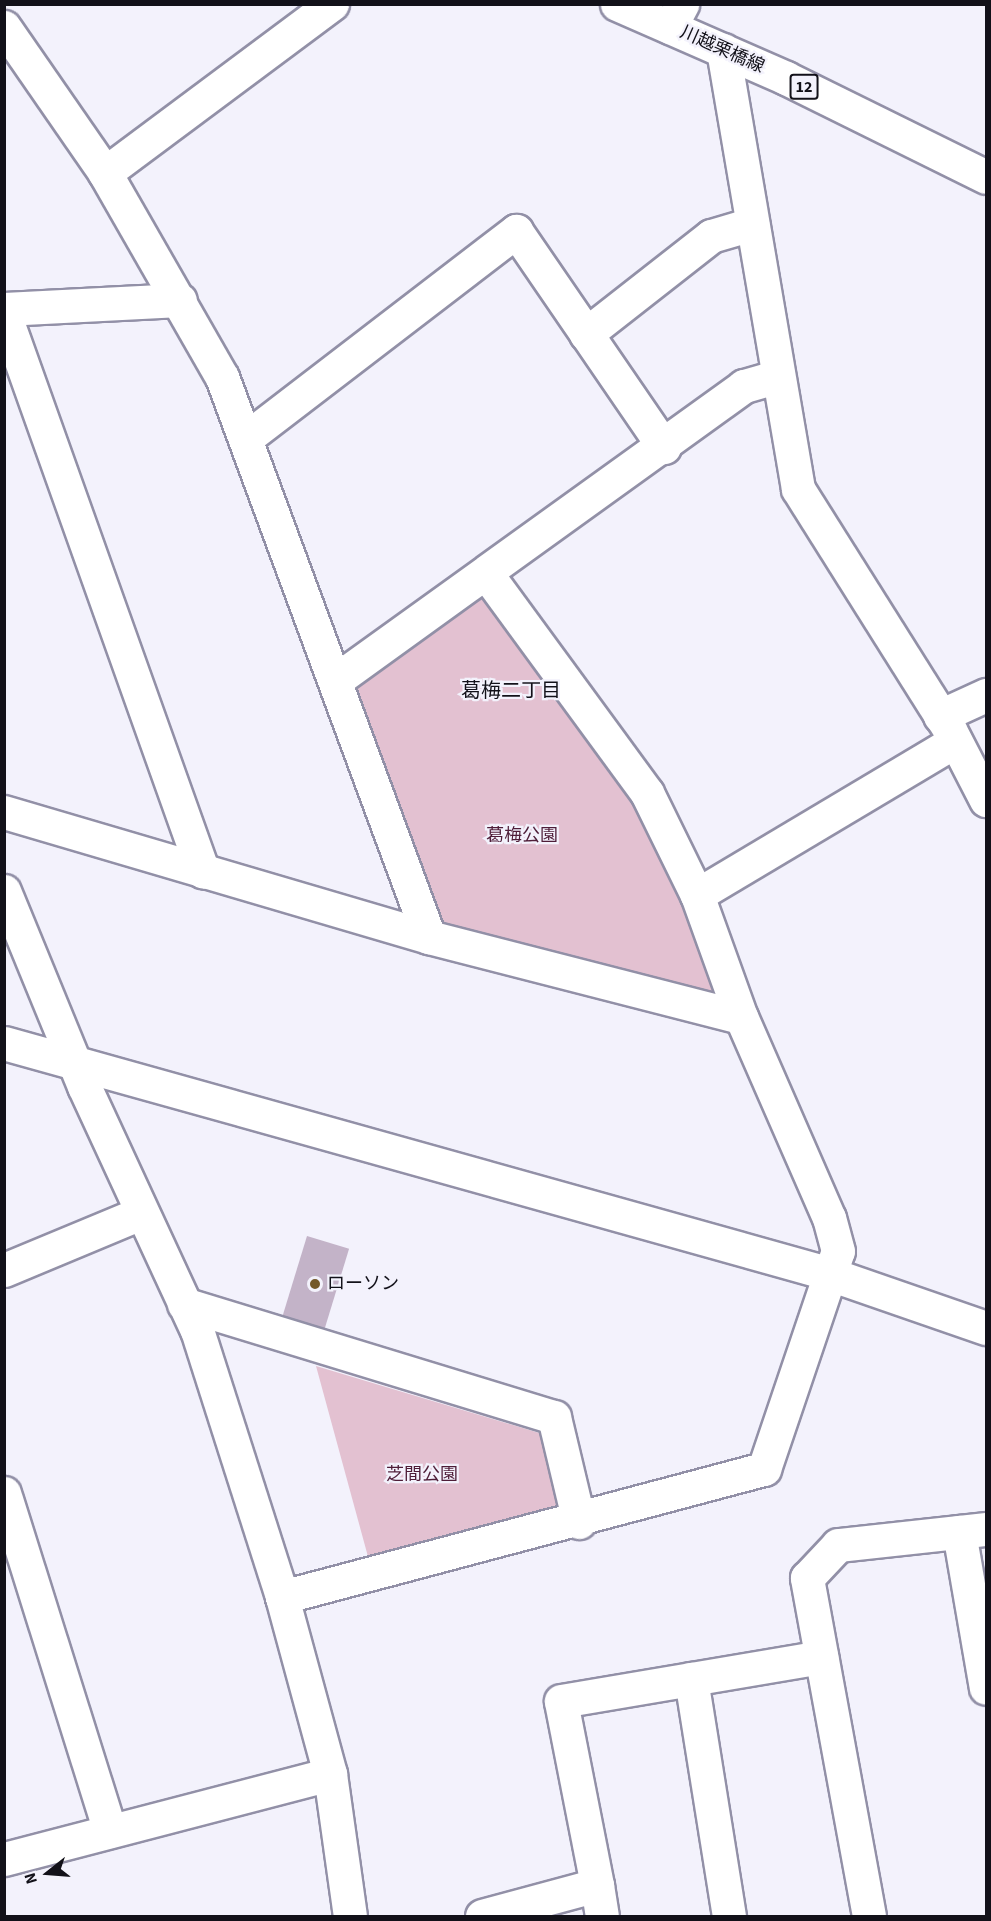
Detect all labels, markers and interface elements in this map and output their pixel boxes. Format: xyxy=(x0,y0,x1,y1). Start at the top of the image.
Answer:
street label: 川越栗橋線 xyxy=(676,22,768,78)
road number: 12 xyxy=(789,74,819,100)
district label: 葛梅二丁目 xyxy=(461,679,561,703)
park label: 葛梅公園 xyxy=(486,825,558,847)
place label: ローソン xyxy=(327,1273,399,1295)
marker: ローソン xyxy=(308,1277,322,1291)
park label: 芝間公園 xyxy=(386,1464,458,1486)
north arrow xyxy=(18,1843,78,1903)
text: N xyxy=(19,1870,43,1887)

